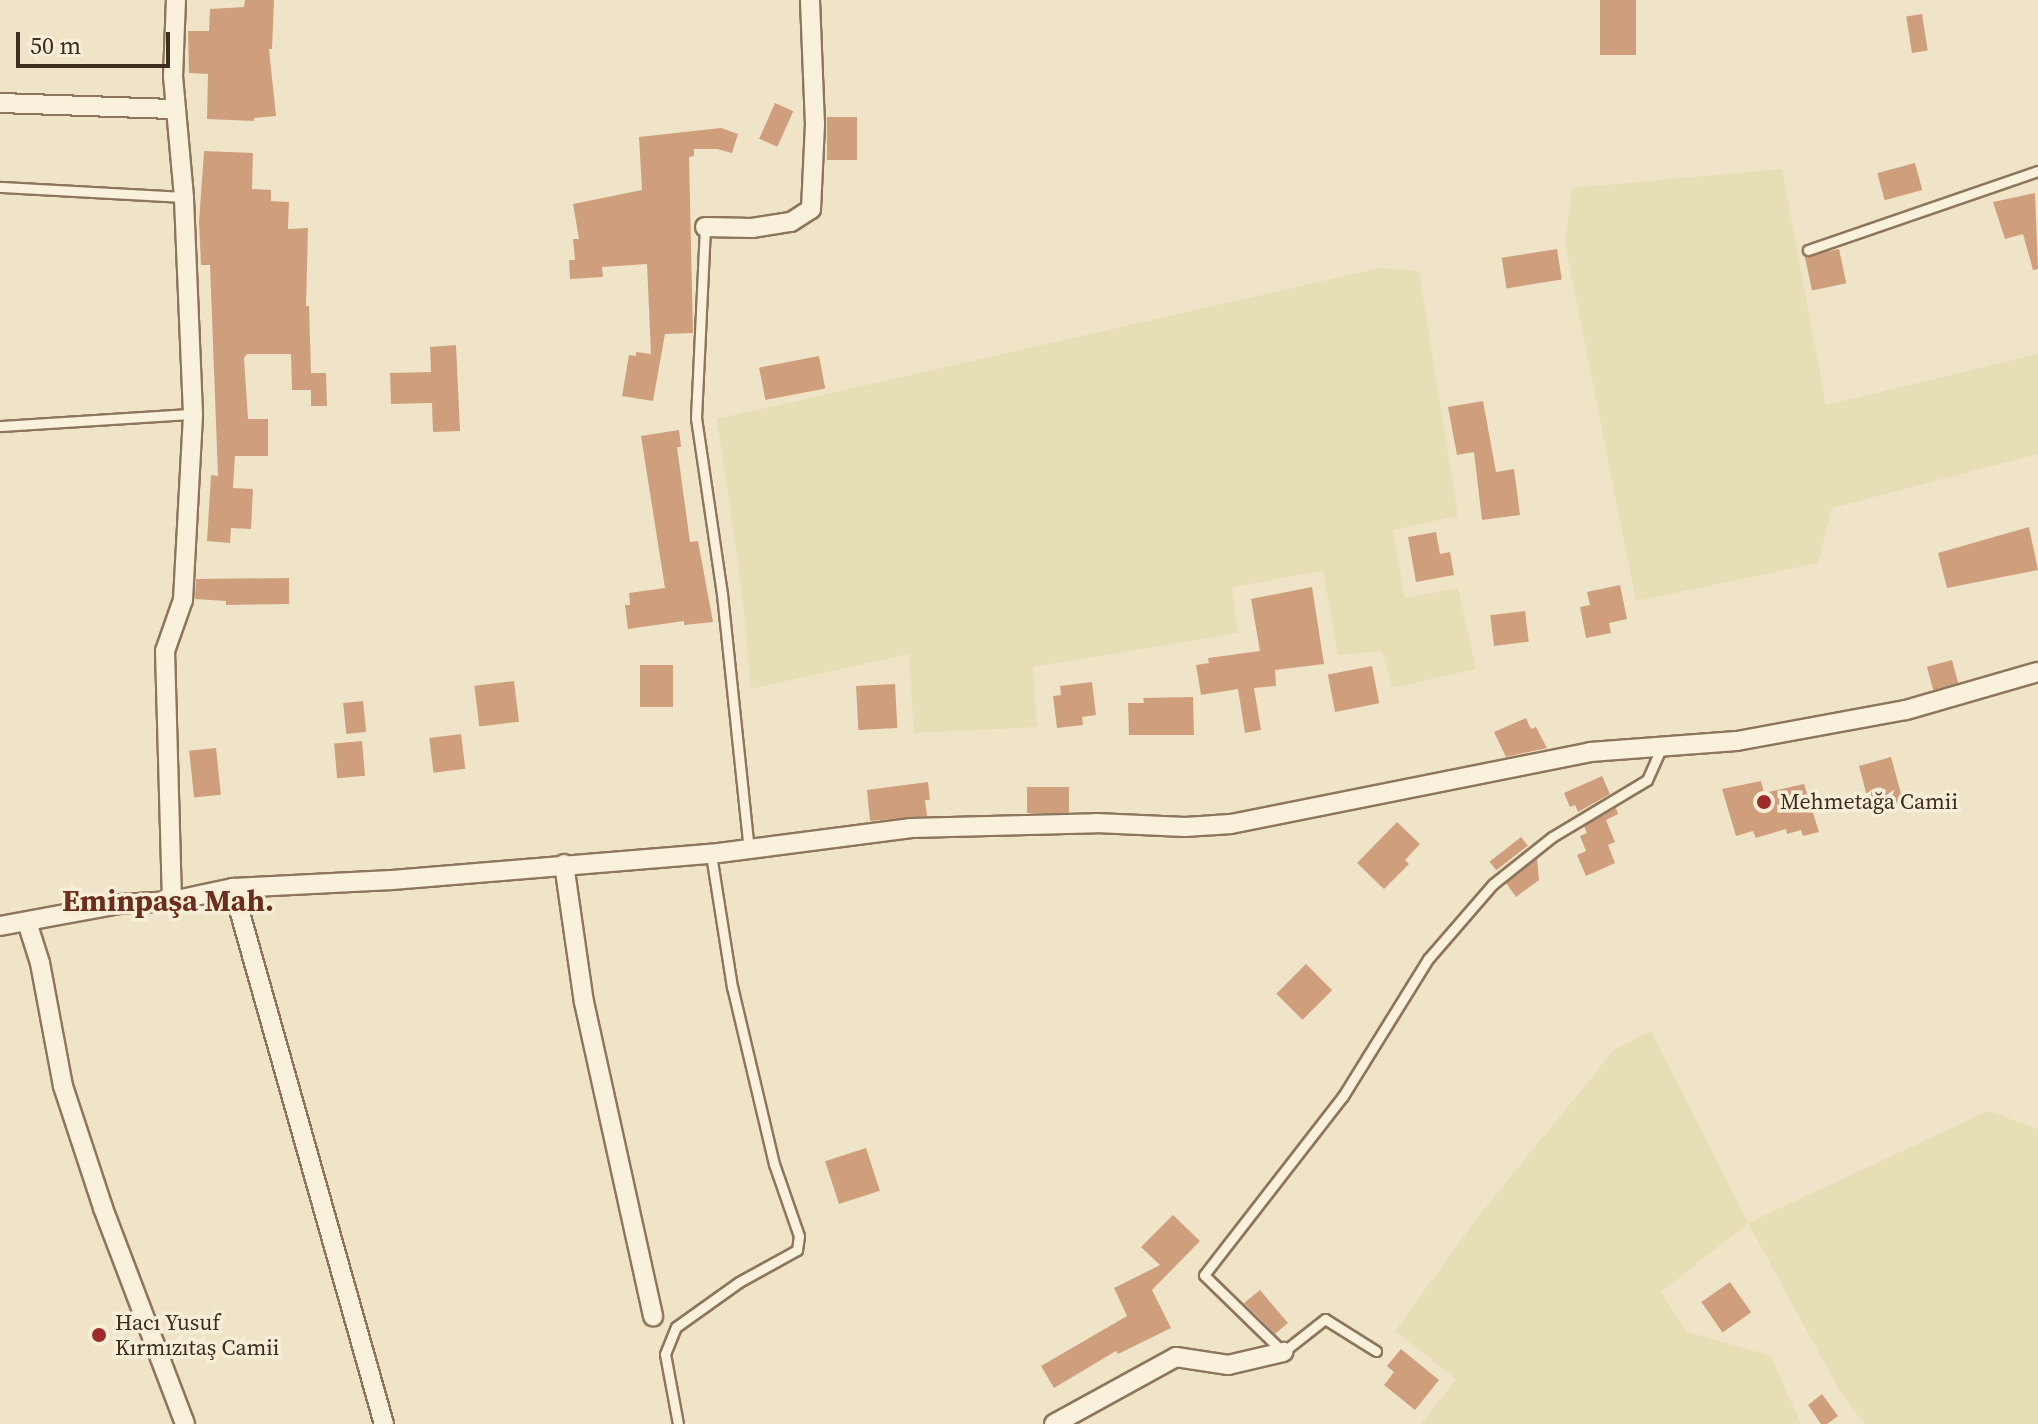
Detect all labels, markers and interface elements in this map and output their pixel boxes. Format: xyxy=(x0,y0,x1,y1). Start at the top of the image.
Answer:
scale bar xyxy=(20,16,174,66)
text: 50 m xyxy=(30,29,81,62)
place label: Mehmetağa Camii xyxy=(1780,789,1958,815)
marker: Mehmetağa Camii xyxy=(1755,793,1773,811)
district label: Eminpaşa Mah. xyxy=(62,883,274,919)
place label: Hacı Yusuf Kırmızıtaş Camii xyxy=(115,1309,279,1360)
marker: Hacı Yusuf Kırmızıtaş Camii xyxy=(90,1326,108,1344)

